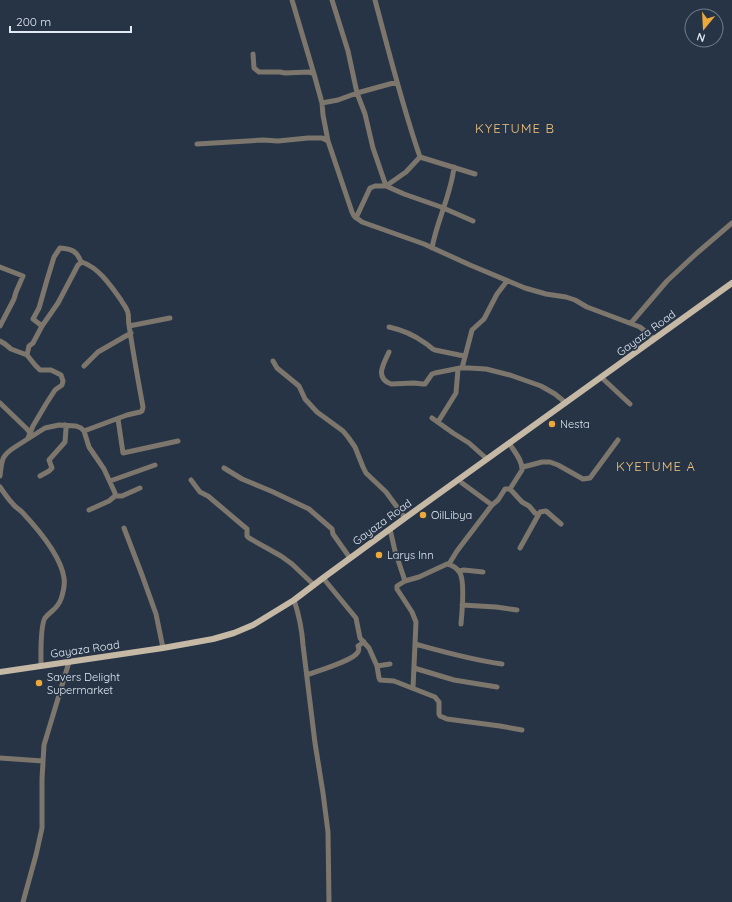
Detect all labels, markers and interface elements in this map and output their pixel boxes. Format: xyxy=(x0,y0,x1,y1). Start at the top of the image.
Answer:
scale bar xyxy=(10,8,131,34)
north arrow xyxy=(684,8,724,48)
text: 200 m xyxy=(16,14,51,29)
text: N xyxy=(695,30,707,45)
district label: KYETUME B xyxy=(475,120,555,136)
street label: Gayaza Road xyxy=(614,307,678,359)
place label: Nesta xyxy=(560,417,590,431)
marker: Nesta xyxy=(547,419,557,429)
district label: KYETUME A xyxy=(616,458,696,474)
street label: Gayaza Road xyxy=(350,496,414,548)
place label: OilLibya xyxy=(431,508,472,522)
marker: OilLibya xyxy=(418,510,428,520)
place label: Larys Inn xyxy=(387,548,434,562)
marker: Larys Inn xyxy=(374,550,384,560)
street label: Gayaza Road xyxy=(50,637,120,661)
place label: Savers Delight Supermarket xyxy=(47,670,120,697)
marker: Savers Delight Supermarket xyxy=(34,678,44,688)

